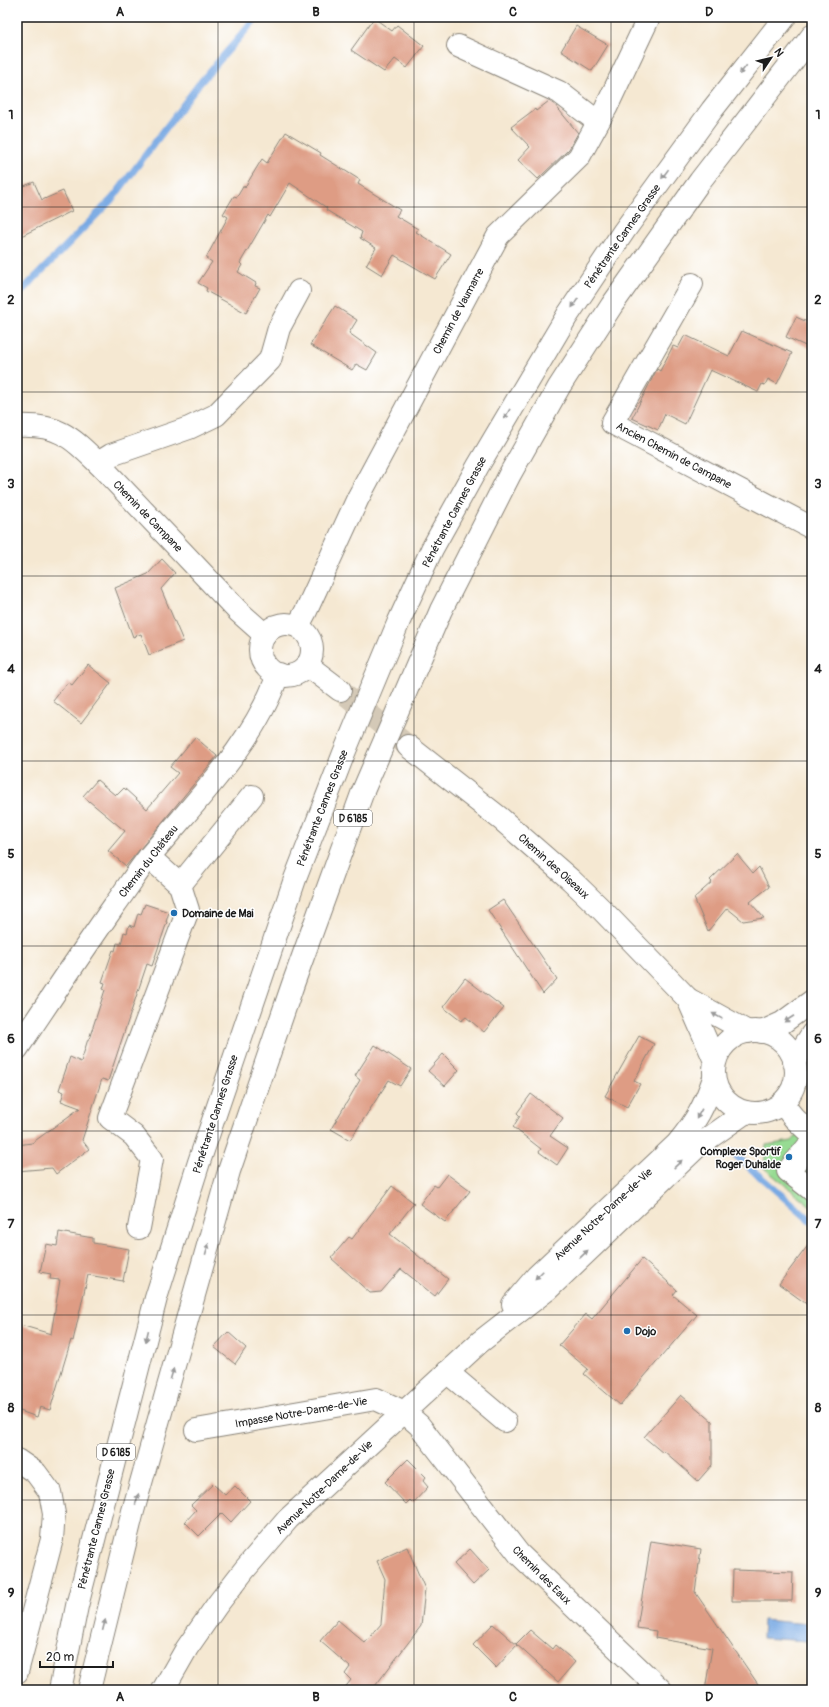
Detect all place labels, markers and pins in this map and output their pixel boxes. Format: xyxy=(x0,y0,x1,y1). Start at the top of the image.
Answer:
place label: Domaine de Mai xyxy=(182,907,254,920)
marker: Domaine de Mai xyxy=(169,908,179,918)
place label: Complexe Sportif Roger Duhalde xyxy=(700,1145,782,1171)
marker: Complexe Sportif Roger Duhalde xyxy=(784,1152,794,1162)
place label: Dojo xyxy=(635,1325,656,1338)
marker: Dojo xyxy=(622,1326,632,1336)

